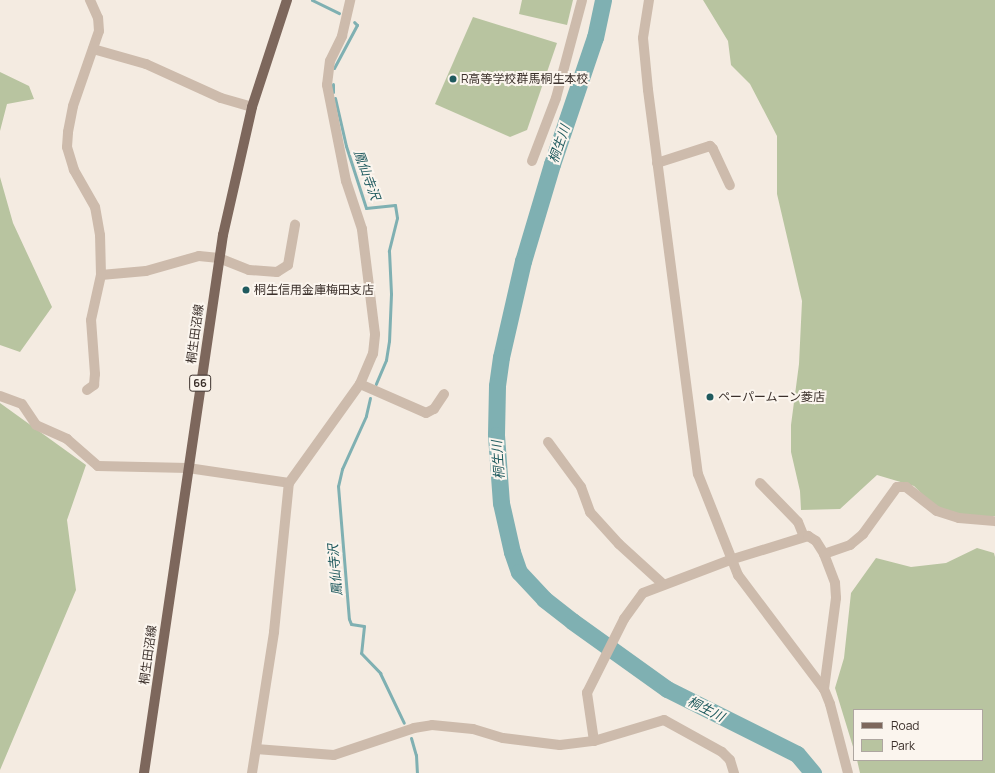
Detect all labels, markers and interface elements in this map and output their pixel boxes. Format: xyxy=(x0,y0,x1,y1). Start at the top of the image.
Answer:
place label: R高等学校群馬桐生本校 xyxy=(461,72,589,86)
marker: R高等学校群馬桐生本校 xyxy=(448,74,458,84)
water label: 桐生川 xyxy=(545,123,573,165)
water label: 鳳仙寺沢 xyxy=(351,148,383,202)
place label: 桐生信用金庫梅田支店 xyxy=(254,283,374,297)
marker: 桐生信用金庫梅田支店 xyxy=(241,285,251,295)
street label: 桐生田沼線 xyxy=(184,303,206,365)
road number: 66 xyxy=(189,374,211,392)
place label: ペーパームーン菱店 xyxy=(718,390,826,404)
marker: ペーパームーン菱店 xyxy=(705,392,715,402)
water label: 桐生川 xyxy=(489,440,507,480)
water label: 鳳仙寺沢 xyxy=(325,543,345,597)
street label: 桐生田沼線 xyxy=(137,624,159,686)
water label: 桐生川 xyxy=(685,693,727,725)
legend xyxy=(853,709,983,761)
text: Road xyxy=(891,717,919,734)
text: Park xyxy=(891,737,915,754)

